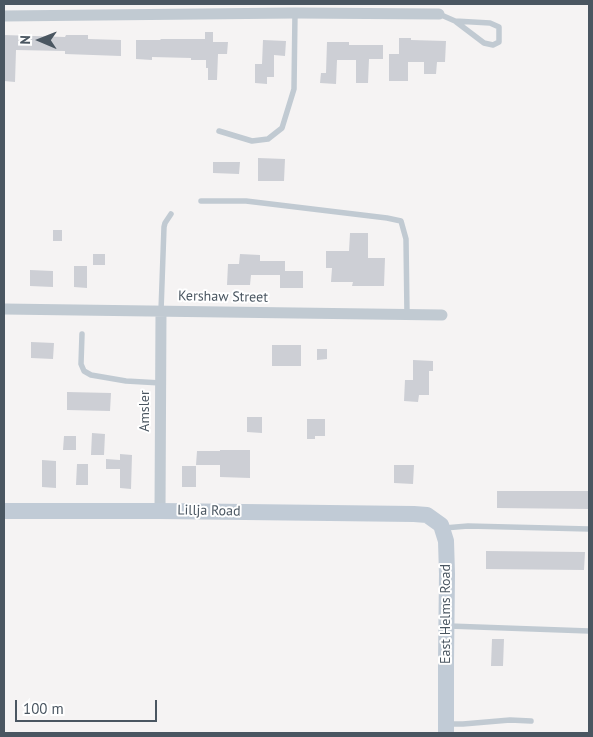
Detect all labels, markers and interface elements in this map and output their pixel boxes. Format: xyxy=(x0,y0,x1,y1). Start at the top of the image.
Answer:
north arrow xyxy=(15,15,65,65)
text: N xyxy=(16,35,34,45)
street label: Kershaw Street xyxy=(178,288,268,306)
street label: Amsler xyxy=(137,390,153,432)
street label: Lillja Road xyxy=(177,502,241,520)
street label: East Helms Road xyxy=(438,564,454,664)
scale bar xyxy=(18,690,160,722)
text: 100 m xyxy=(23,699,64,718)

